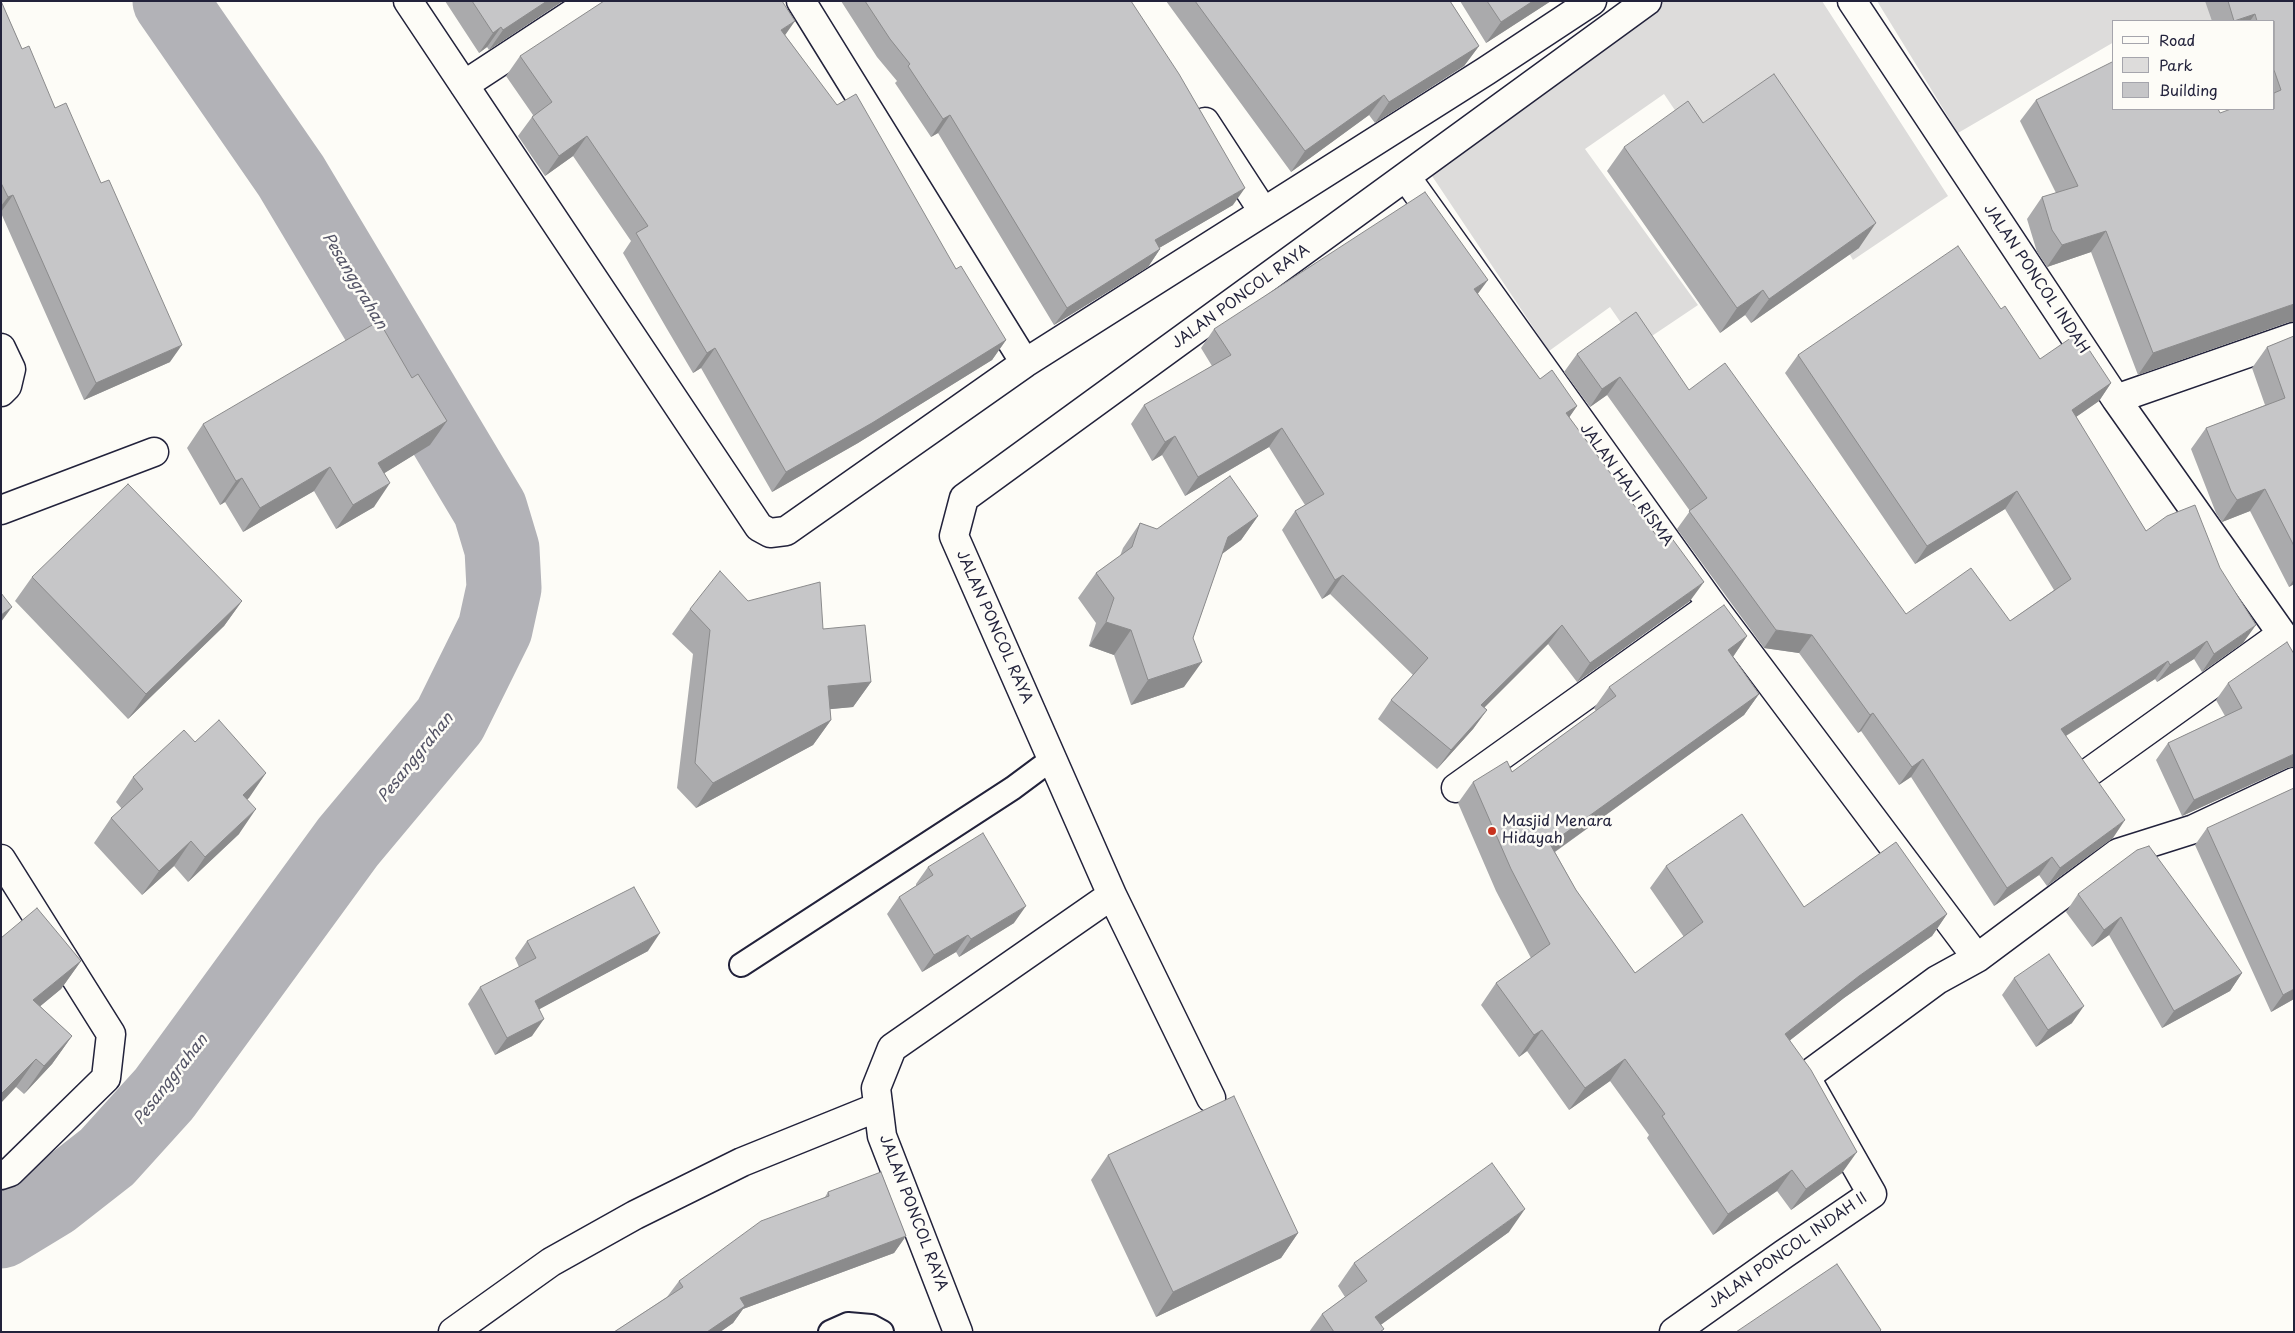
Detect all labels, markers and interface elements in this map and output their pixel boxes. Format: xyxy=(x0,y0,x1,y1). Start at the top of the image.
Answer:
legend xyxy=(2112,20,2275,110)
text: Road xyxy=(2159,28,2195,51)
text: Park xyxy=(2159,53,2193,76)
text: Building xyxy=(2159,78,2218,101)
street label: JALAN PONCOL INDAH xyxy=(1979,201,2093,357)
water label: Pesanggrahan xyxy=(318,229,390,333)
street label: JALAN PONCOL RAYA xyxy=(1169,241,1313,353)
street label: JALAN HAJI RISMA xyxy=(1576,420,1676,550)
street label: JALAN PONCOL RAYA xyxy=(952,548,1036,706)
water label: Pesanggrahan xyxy=(374,709,458,807)
place label: Masjid Menara Hidayah xyxy=(1502,813,1612,848)
marker: Masjid Menara Hidayah xyxy=(1486,825,1498,837)
water label: Pesanggrahan xyxy=(130,1031,212,1129)
street label: JALAN PONCOL RAYA xyxy=(875,1132,951,1294)
street label: JALAN PONCOL INDAH II xyxy=(1705,1189,1871,1313)

